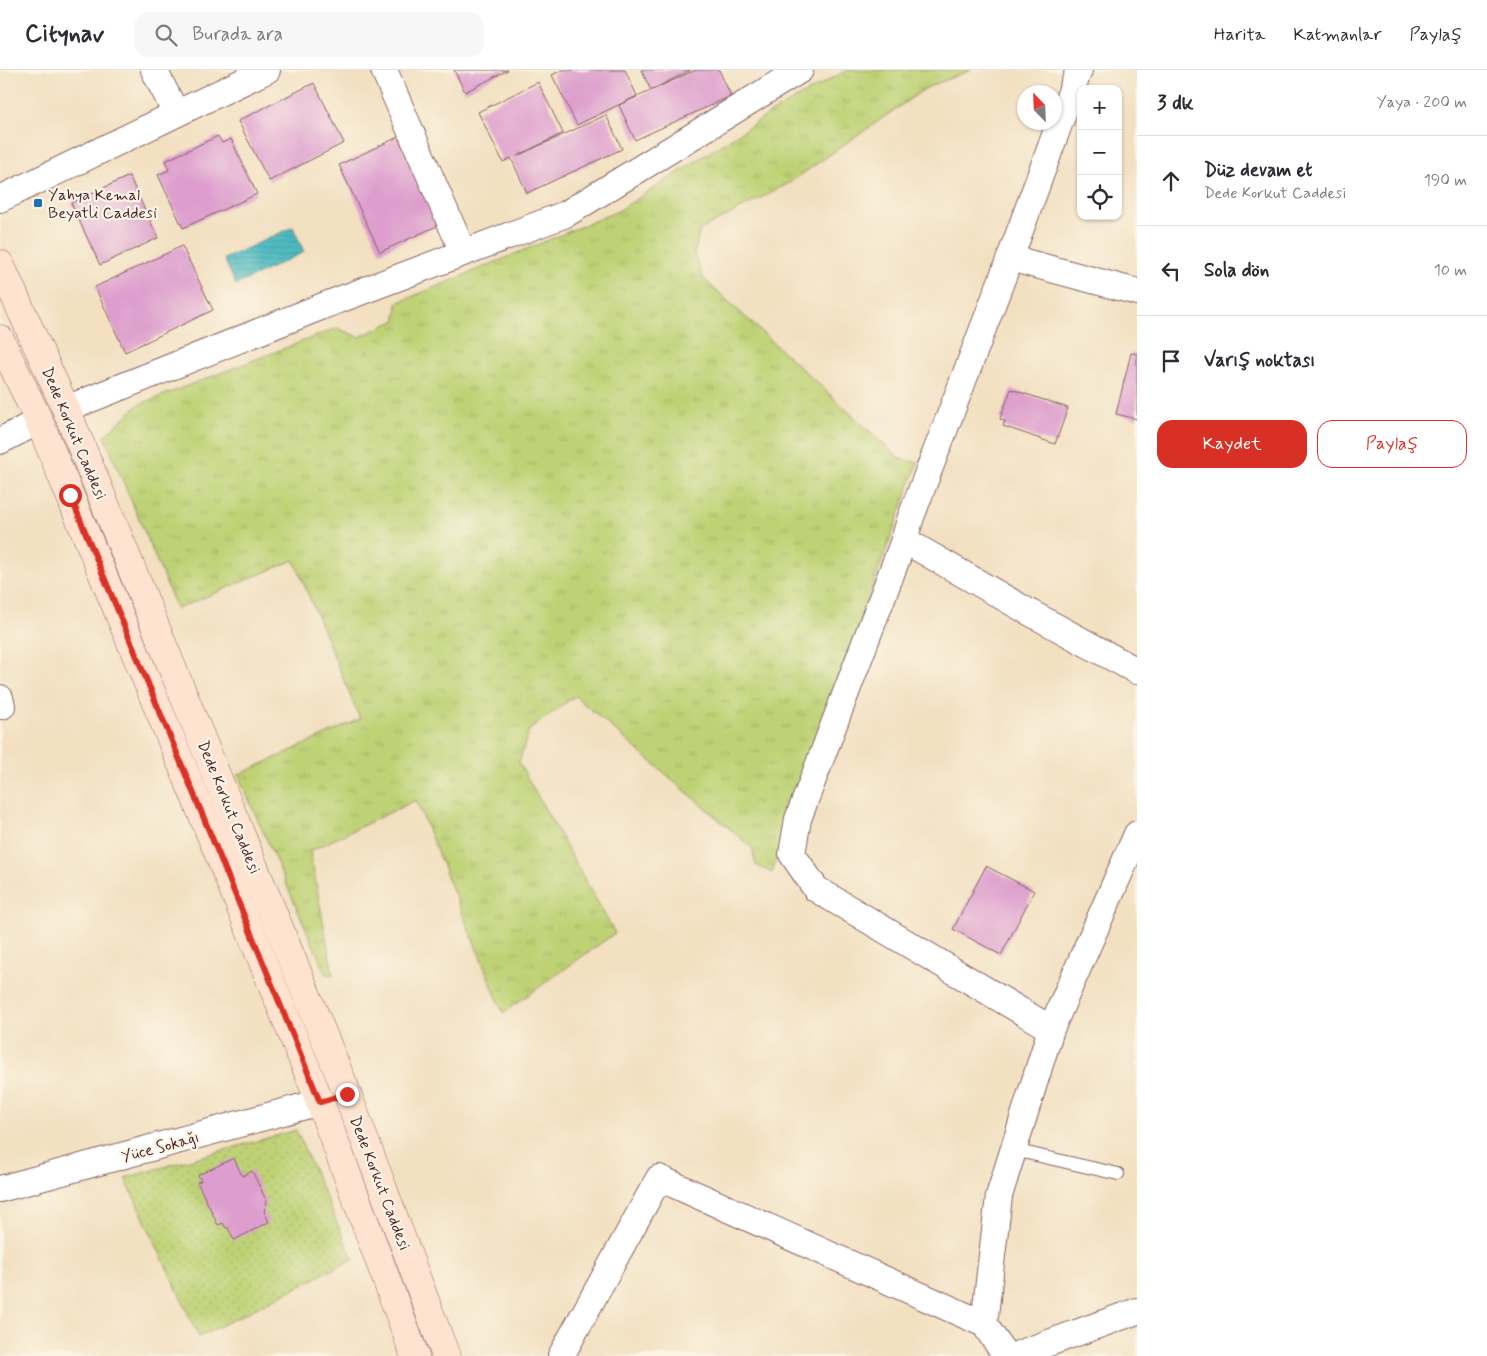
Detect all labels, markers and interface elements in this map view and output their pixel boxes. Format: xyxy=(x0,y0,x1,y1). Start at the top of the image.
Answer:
search box xyxy=(134,12,484,57)
text: Citynav xyxy=(25,19,104,50)
icon: search xyxy=(152,21,180,49)
text: Burada ara xyxy=(192,22,283,47)
text: Harita xyxy=(1214,23,1265,47)
text: Katmanlar xyxy=(1293,23,1382,47)
text: Paylaş xyxy=(1410,23,1462,47)
north arrow xyxy=(1017,85,1062,130)
map controls xyxy=(1077,85,1122,220)
button: + xyxy=(1077,85,1122,130)
text: 3 dk xyxy=(1157,89,1194,117)
text: Yaya · 200 m xyxy=(1376,92,1467,113)
button: − xyxy=(1077,130,1122,175)
text: Düz devam et xyxy=(1204,158,1312,183)
icon: ahead xyxy=(1157,167,1185,195)
text: 190 m xyxy=(1424,170,1467,191)
button: locate xyxy=(1077,175,1122,220)
text: Dede Korkut Caddesi xyxy=(1204,183,1347,204)
place label: Yahya Kemal Beyatli Caddesi xyxy=(48,185,157,224)
marker: Yahya Kemal Beyatli Caddesi xyxy=(32,197,44,209)
icon: left xyxy=(1157,257,1185,285)
text: Sola dön xyxy=(1204,258,1269,283)
text: 10 m xyxy=(1434,260,1467,281)
icon: arrive xyxy=(1157,347,1185,375)
text: Varış noktası xyxy=(1204,348,1315,373)
street label: Dede Korkut Caddesi xyxy=(36,364,111,503)
button: Kaydet xyxy=(1157,420,1307,468)
button: Paylaş xyxy=(1317,420,1467,468)
route start xyxy=(59,484,82,507)
street label: Dede Korkut Caddesi xyxy=(192,738,265,878)
route end xyxy=(336,1083,359,1106)
street label: Dede Korkut Caddesi xyxy=(344,1113,415,1254)
street label: Yüce Sokağı xyxy=(119,1127,202,1168)

